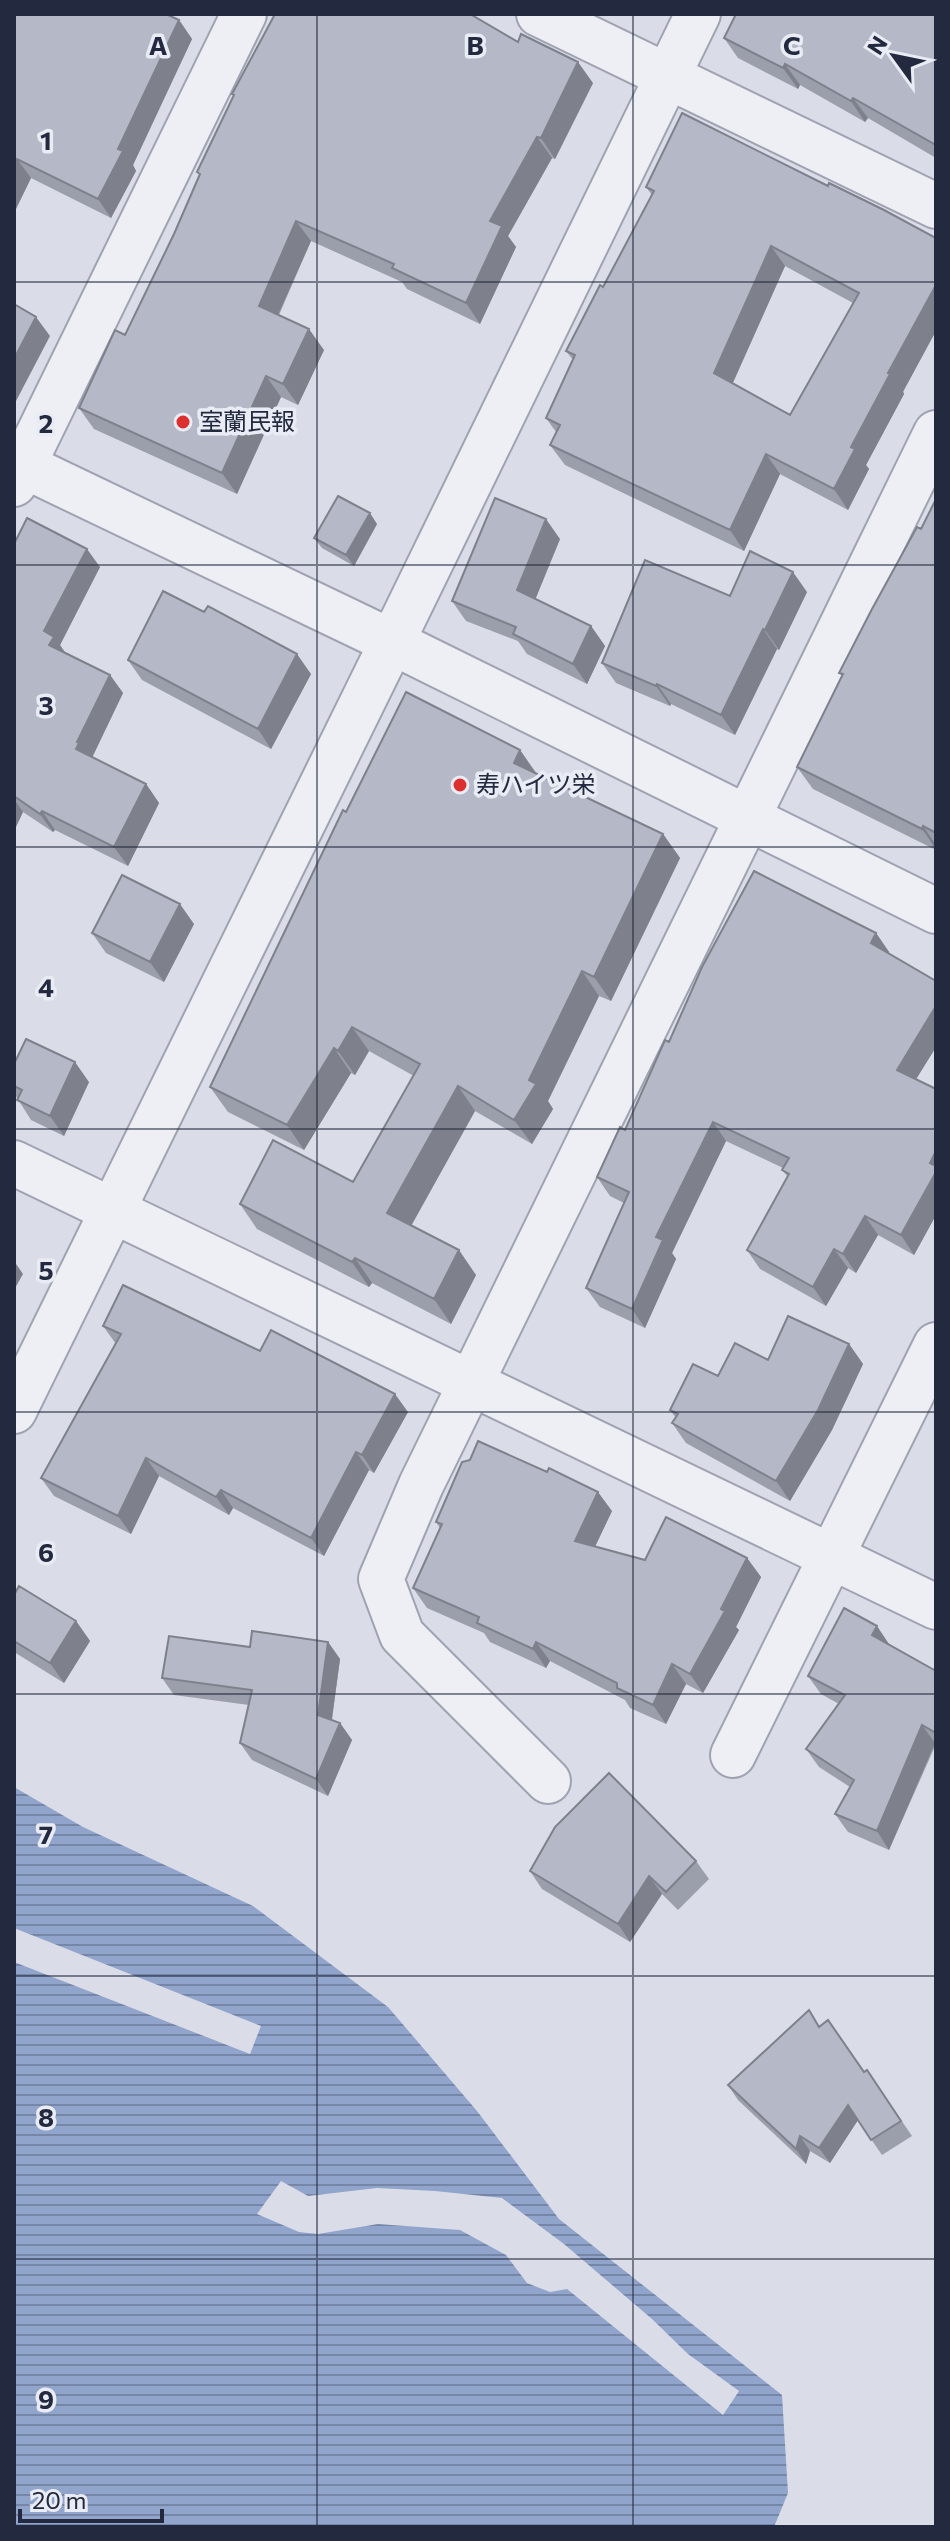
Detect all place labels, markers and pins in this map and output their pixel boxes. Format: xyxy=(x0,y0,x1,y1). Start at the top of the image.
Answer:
place label: 室蘭民報 xyxy=(199,406,295,435)
marker: 室蘭民報 xyxy=(174,413,192,431)
place label: 寿ハイツ栄 xyxy=(476,769,596,798)
marker: 寿ハイツ栄 xyxy=(451,776,469,794)

